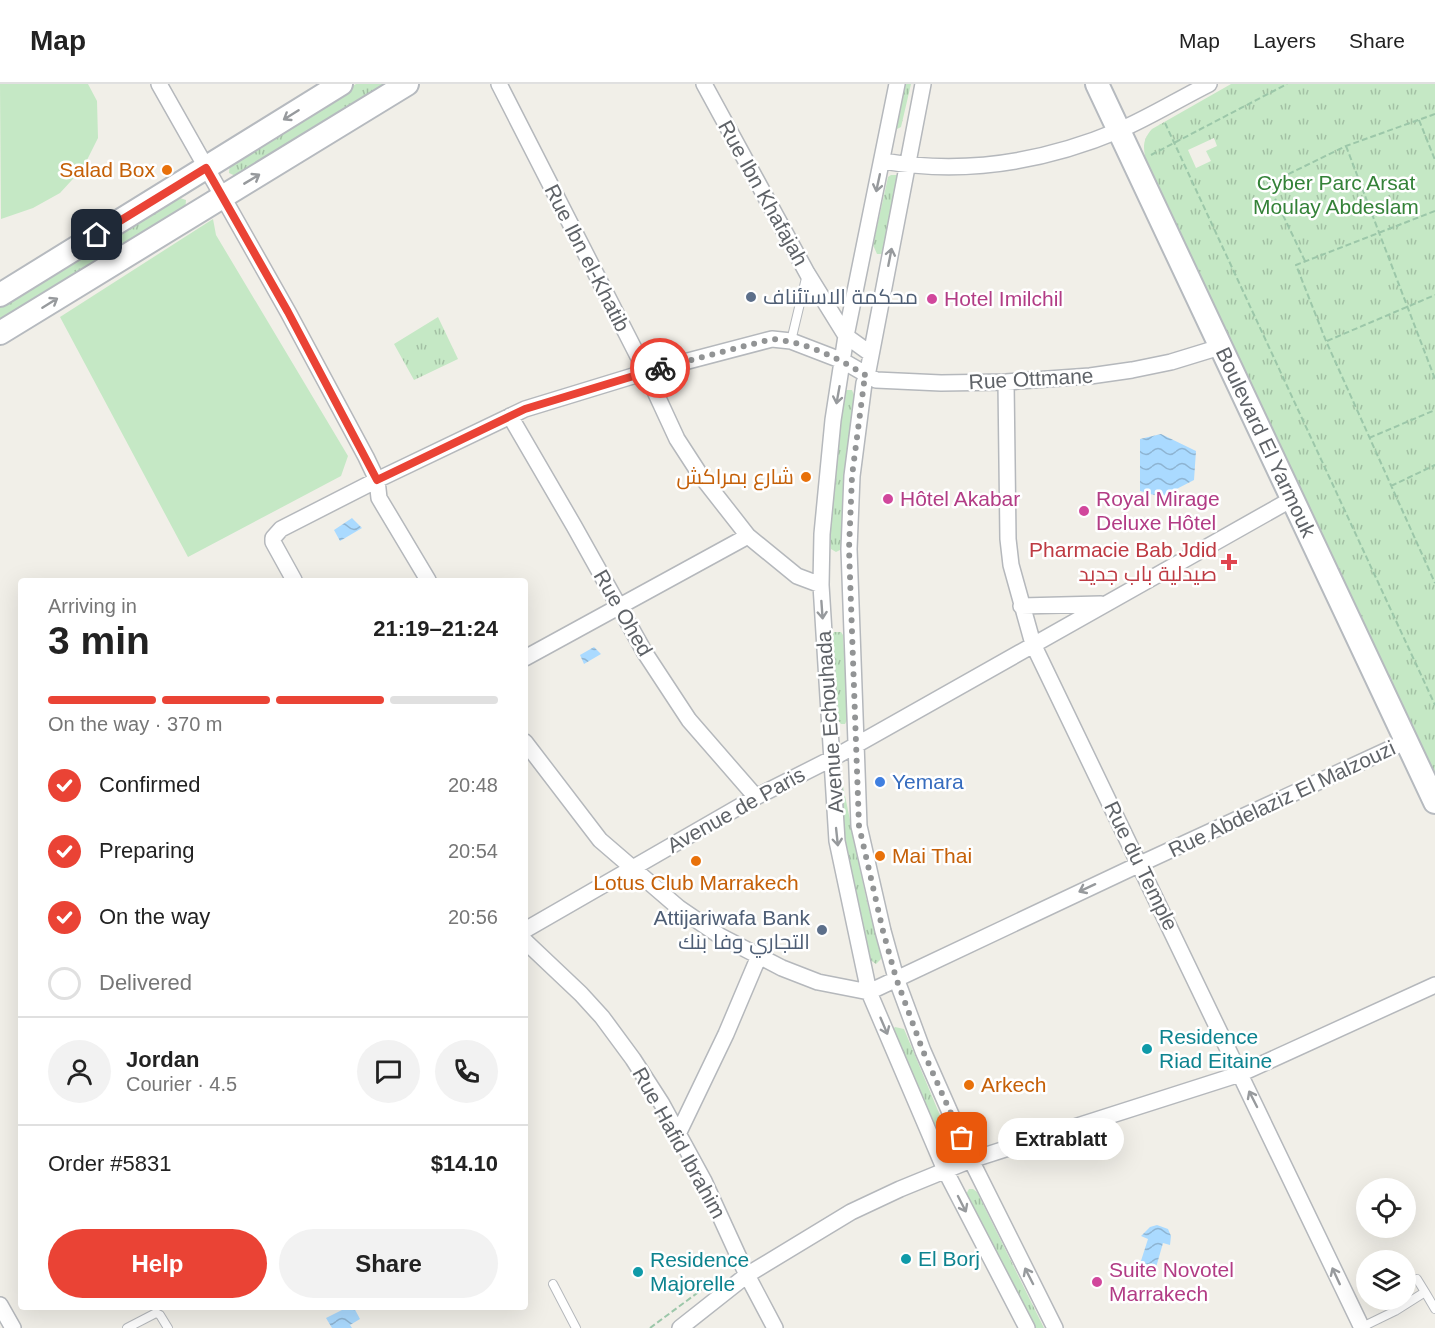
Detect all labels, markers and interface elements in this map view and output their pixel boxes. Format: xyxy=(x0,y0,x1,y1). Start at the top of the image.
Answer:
text: Map xyxy=(30,25,86,56)
text: Map xyxy=(1179,29,1220,52)
text: Layers xyxy=(1253,29,1316,52)
text: Share xyxy=(1349,29,1405,52)
one-way arrow xyxy=(283,110,300,122)
street label: Rue Ibn Khafajah xyxy=(714,116,813,269)
place label: Salad Box xyxy=(59,158,155,181)
marker: Salad Box xyxy=(160,163,174,177)
park label: Cyber Parc Arsat Moulay Abdeslam xyxy=(1253,171,1419,218)
one-way arrow xyxy=(243,172,260,184)
one-way arrow xyxy=(872,173,884,192)
street label: Rue Ibn el-Khatib xyxy=(540,180,635,335)
pin xyxy=(71,209,122,260)
icon: home xyxy=(80,218,113,251)
one-way arrow xyxy=(885,247,896,267)
place label: محكمة الاستئناف xyxy=(763,285,918,308)
place label: Hotel Imilchil xyxy=(944,287,1063,310)
marker: محكمة الاستئناف xyxy=(744,290,758,304)
marker: Hotel Imilchil xyxy=(925,292,939,306)
one-way arrow xyxy=(41,296,58,308)
courier xyxy=(630,338,690,398)
street label: Boulevard El Yarmouk xyxy=(1212,343,1321,541)
icon: bike xyxy=(644,352,677,385)
street label: Rue Ottmane xyxy=(968,364,1094,393)
one-way arrow xyxy=(832,384,843,404)
place label: شارع بمراكش xyxy=(676,465,794,491)
marker: شارع بمراكش xyxy=(799,470,813,484)
place label: Hôtel Akabar xyxy=(900,487,1020,510)
place label: Royal Mirage Deluxe Hôtel xyxy=(1096,487,1220,534)
marker: Hôtel Akabar xyxy=(881,492,895,506)
marker: Royal Mirage Deluxe Hôtel xyxy=(1077,504,1091,518)
place label: Pharmacie Bab Jdid صيدلية باب جديد xyxy=(1029,538,1217,585)
marker: Pharmacie Bab Jdid صيدلية باب جديد xyxy=(1222,555,1236,569)
street label: Rue Ohed xyxy=(590,566,657,660)
text: Arriving in xyxy=(48,595,137,617)
one-way arrow xyxy=(817,599,828,619)
text: 21:19–21:24 xyxy=(373,616,498,641)
text: 3 min xyxy=(48,619,150,662)
street label: Avenue Echouhada xyxy=(812,630,847,814)
text: On the way · 370 m xyxy=(48,713,223,735)
street label: Rue Abdelaziz El Malzouzi xyxy=(1165,736,1399,861)
street label: Avenue de Paris xyxy=(663,762,809,857)
icon: check xyxy=(48,769,81,802)
place label: Yemara xyxy=(892,770,964,793)
text: Confirmed xyxy=(99,772,200,797)
text: 20:48 xyxy=(448,774,498,796)
marker: Yemara xyxy=(873,775,887,789)
street label: Rue du Temple xyxy=(1100,797,1183,934)
one-way arrow xyxy=(832,827,843,847)
icon: check xyxy=(48,835,81,868)
text: Preparing xyxy=(99,838,194,863)
text: 20:54 xyxy=(448,840,498,862)
place label: Mai Thai xyxy=(892,844,972,867)
marker: Mai Thai xyxy=(873,849,887,863)
marker: Lotus Club Marrakech xyxy=(689,854,703,868)
place label: Lotus Club Marrakech xyxy=(593,871,799,894)
one-way arrow xyxy=(1079,883,1097,895)
icon: check xyxy=(48,901,81,934)
text: On the way xyxy=(99,904,210,929)
text: 20:56 xyxy=(448,906,498,928)
place label: Attijariwafa Bank التجاري وفا بنك xyxy=(654,906,810,958)
marker: Attijariwafa Bank التجاري وفا بنك xyxy=(815,923,829,937)
text: Delivered xyxy=(99,970,192,995)
one-way arrow xyxy=(879,1016,890,1035)
place label: Residence Riad Eitaine xyxy=(1159,1025,1272,1072)
button: person xyxy=(48,1040,111,1103)
button: chat xyxy=(357,1040,420,1103)
button: phone xyxy=(435,1040,498,1103)
marker: Residence Riad Eitaine xyxy=(1140,1042,1154,1056)
text: Jordan xyxy=(126,1047,199,1072)
street label: Rue Hafid Ibrahim xyxy=(628,1063,731,1222)
text: Courier · 4.5 xyxy=(126,1073,237,1095)
place label: Arkech xyxy=(981,1073,1046,1096)
marker: Arkech xyxy=(962,1078,976,1092)
one-way arrow xyxy=(1247,1091,1258,1109)
pin xyxy=(936,1112,987,1163)
callout: Extrablatt xyxy=(998,1117,1124,1159)
icon: bag xyxy=(945,1121,978,1154)
text: Extrablatt xyxy=(1015,1128,1107,1150)
text: Order #5831 xyxy=(48,1151,172,1176)
text: $14.10 xyxy=(431,1151,498,1176)
map controls xyxy=(1356,1178,1416,1310)
button: locate xyxy=(1356,1178,1416,1238)
one-way arrow xyxy=(957,1195,969,1213)
button: Help xyxy=(48,1229,267,1298)
button: Share xyxy=(279,1229,498,1298)
place label: El Borj xyxy=(918,1247,980,1270)
place label: Residence Majorelle xyxy=(650,1248,749,1295)
button: layers xyxy=(1356,1250,1416,1310)
marker: El Borj xyxy=(899,1252,913,1266)
place label: Suite Novotel Marrakech xyxy=(1109,1258,1234,1305)
marker: Residence Majorelle xyxy=(631,1265,645,1279)
one-way arrow xyxy=(1022,1267,1034,1285)
one-way arrow xyxy=(1330,1267,1342,1285)
marker: Suite Novotel Marrakech xyxy=(1090,1275,1104,1289)

